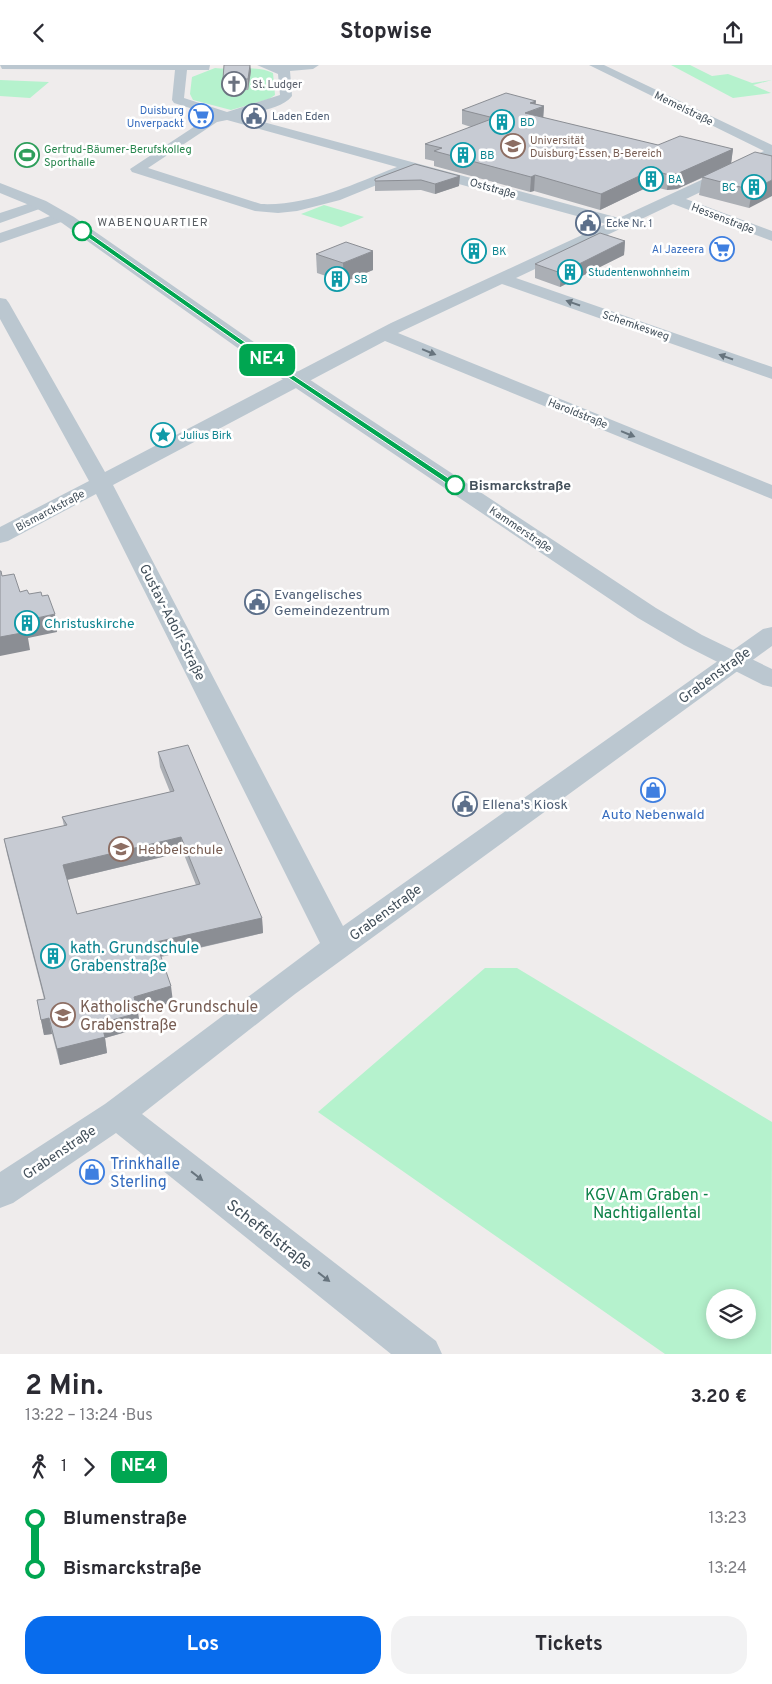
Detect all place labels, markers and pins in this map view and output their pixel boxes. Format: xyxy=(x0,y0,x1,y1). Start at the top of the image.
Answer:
church icon: St. Ludger xyxy=(221,71,247,97)
place label: St. Ludger xyxy=(252,78,303,92)
supermarket icon: Duisburg Unverpackt xyxy=(188,103,214,129)
public building icon: Laden Eden xyxy=(241,103,267,129)
place label: Duisburg Unverpackt xyxy=(127,104,184,131)
building icon: BD xyxy=(489,109,515,135)
place label: Laden Eden xyxy=(272,110,330,124)
place label: BD xyxy=(520,116,535,130)
school or university icon: Universität Duisburg-Essen, B-Bereich xyxy=(500,133,526,159)
place label: Universität Duisburg-Essen, B-Bereich xyxy=(530,134,662,161)
sports icon: Gertrud-Bäumer-Berufskolleg Sporthalle xyxy=(14,142,40,168)
building icon: BB xyxy=(450,142,476,168)
place label: Gertrud-Bäumer-Berufskolleg Sporthalle xyxy=(44,143,192,170)
place label: BB xyxy=(480,149,494,163)
building icon: BA xyxy=(638,166,664,192)
place label: BA xyxy=(668,173,682,187)
building icon: BC xyxy=(741,174,767,200)
place label: BC xyxy=(722,181,736,195)
public building icon: Ecke Nr. 1 xyxy=(575,210,601,236)
place label: Ecke Nr. 1 xyxy=(606,217,653,231)
unlabelled marker xyxy=(72,221,92,241)
supermarket icon: Al Jazeera xyxy=(709,236,735,262)
building icon: BK xyxy=(461,238,487,264)
place label: Al Jazeera xyxy=(652,243,704,257)
place label: BK xyxy=(492,245,506,259)
building icon: Studentenwohnheim xyxy=(557,259,583,285)
building icon: SB xyxy=(324,266,350,292)
place label: Studentenwohnheim xyxy=(588,266,690,280)
place label: SB xyxy=(354,273,368,287)
place icon: Julius Birk xyxy=(150,422,176,448)
place label: Julius Birk xyxy=(180,429,232,443)
marker: Bismarckstraße xyxy=(445,475,465,495)
place label: Bismarckstraße xyxy=(469,478,571,495)
place label: Evangelisches Gemeindezentrum xyxy=(274,587,390,620)
public building icon: Evangelisches Gemeindezentrum xyxy=(244,589,270,615)
building icon: Christuskirche xyxy=(14,610,40,636)
place label: Christuskirche xyxy=(44,616,135,633)
shop icon: Auto Nebenwald xyxy=(640,777,666,803)
public building icon: Ellena's Kiosk xyxy=(452,791,478,817)
place label: Ellena's Kiosk xyxy=(482,797,568,814)
place label: Auto Nebenwald xyxy=(601,807,705,824)
school or university icon: Hebbelschule xyxy=(108,836,134,862)
place label: Hebbelschule xyxy=(138,842,223,859)
place label: kath. Grundschule Grabenstraße xyxy=(70,939,199,977)
building icon: kath. Grundschule Grabenstraße xyxy=(40,943,66,969)
place label: Katholische Grundschule Grabenstraße xyxy=(80,998,258,1036)
school or university icon: Katholische Grundschule Grabenstraße xyxy=(50,1002,76,1028)
place label: Trinkhalle Sterling xyxy=(110,1155,180,1193)
shop icon: Trinkhalle Sterling xyxy=(79,1159,105,1185)

